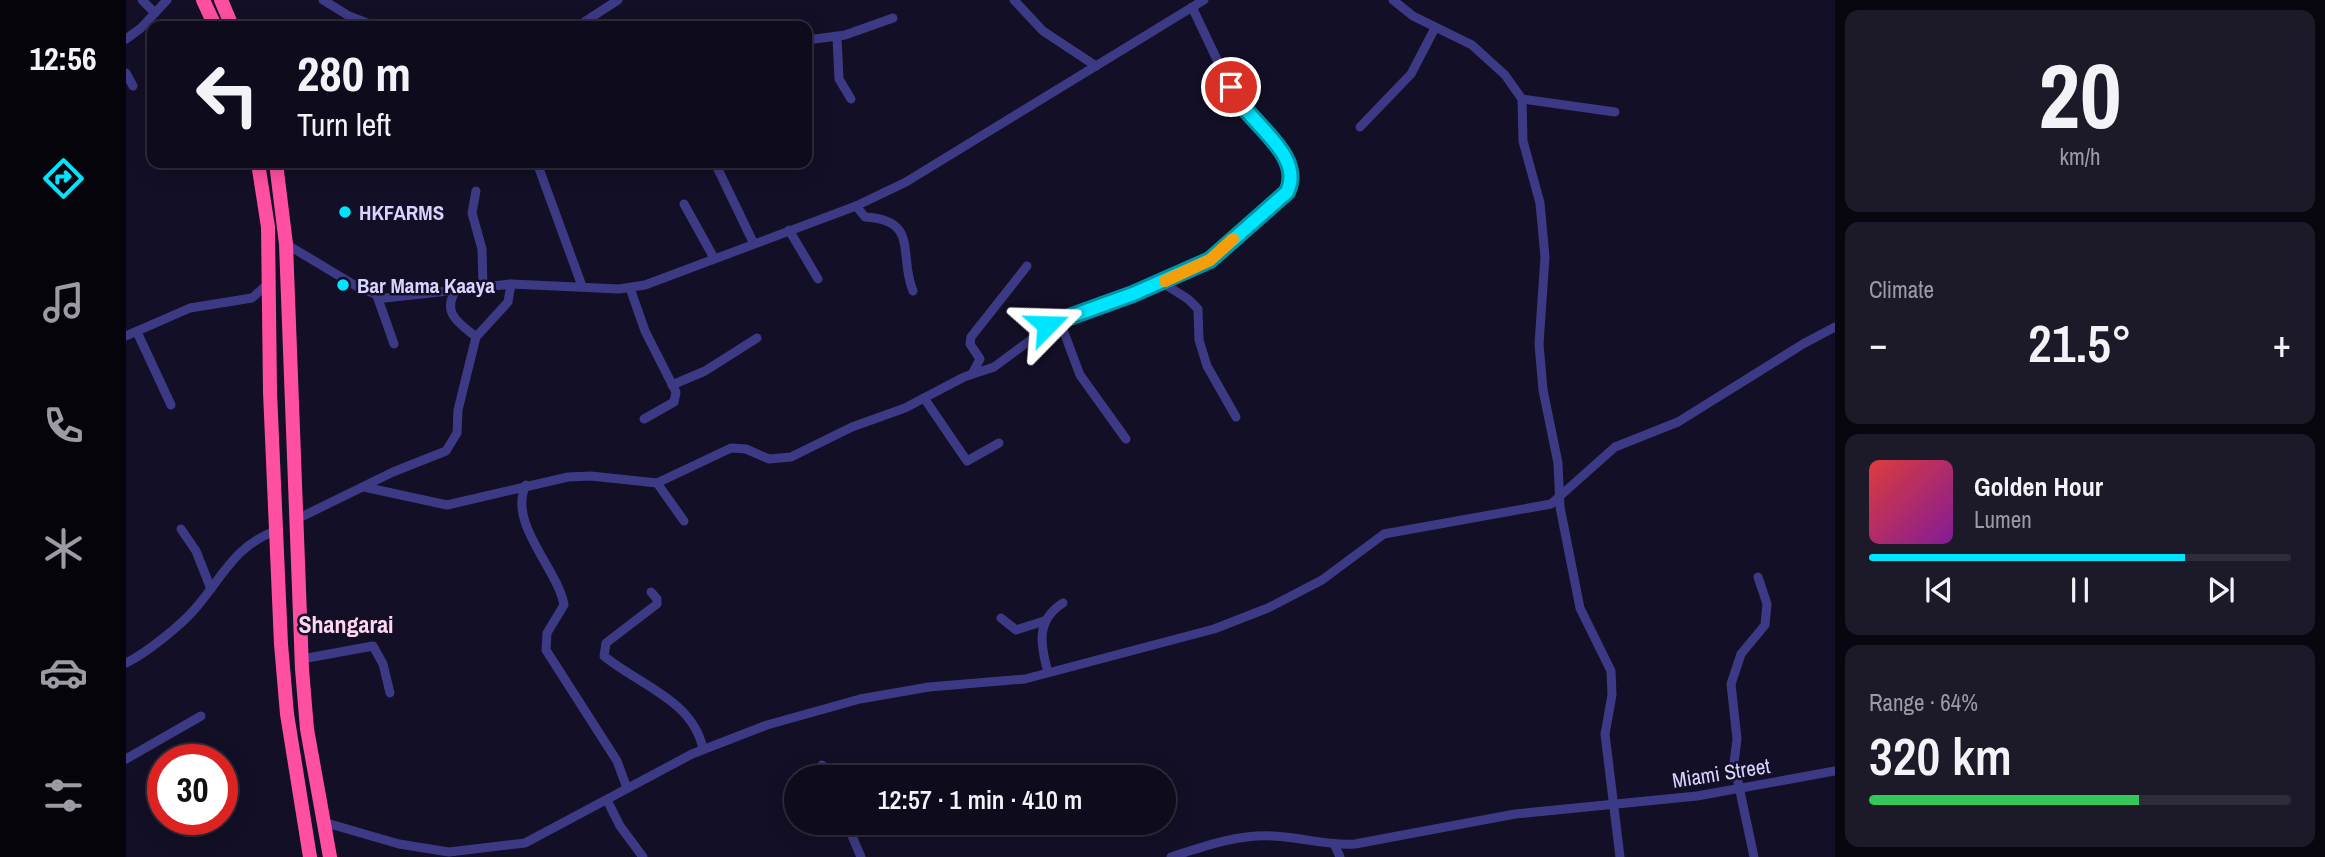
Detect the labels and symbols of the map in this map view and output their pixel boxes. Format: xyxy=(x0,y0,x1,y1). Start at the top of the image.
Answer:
pin xyxy=(1201,57,1261,117)
place label: HKFARMS xyxy=(359,198,444,227)
marker: HKFARMS xyxy=(337,204,353,220)
place label: Bar Mama Kaaya xyxy=(357,271,495,300)
marker: Bar Mama Kaaya xyxy=(335,277,351,293)
position arrow xyxy=(1010,288,1084,362)
district label: Shangarai xyxy=(298,608,394,640)
speed limit sign: 30 xyxy=(147,744,238,835)
street label: Miami Street xyxy=(1670,751,1772,795)

